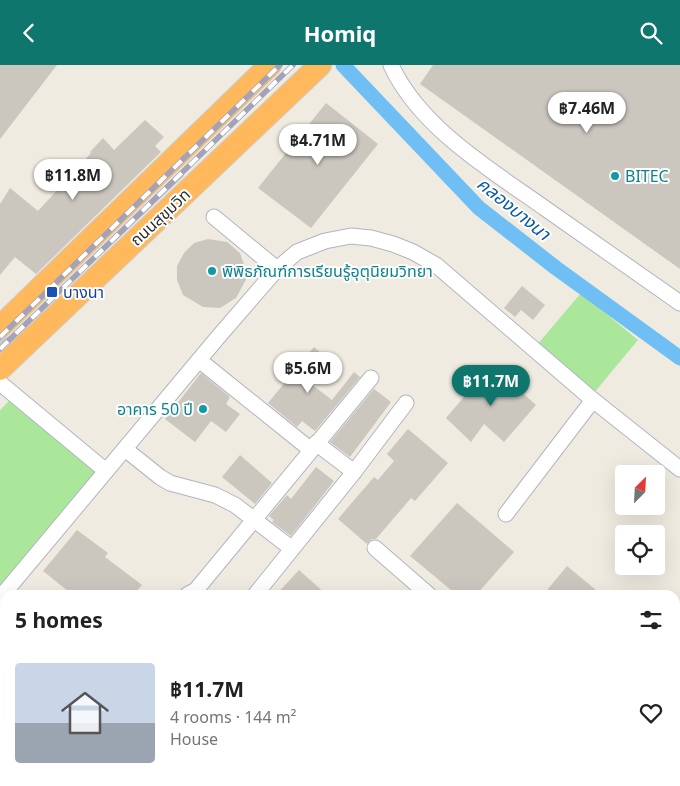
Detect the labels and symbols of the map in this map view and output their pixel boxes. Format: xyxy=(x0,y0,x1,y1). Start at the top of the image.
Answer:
pin: ฿7.46M xyxy=(546,92,628,134)
pin: ฿4.71M xyxy=(277,123,359,166)
pin: ฿11.8M xyxy=(32,159,114,201)
place label: BITEC xyxy=(625,165,669,187)
marker: BITEC xyxy=(609,170,621,182)
water label: คลองบางนา xyxy=(472,171,556,245)
street label: ถนนสุขุมวิท xyxy=(125,184,195,250)
place label: พิพิธภัณฑ์การเรียนรู้อุตุนิยมวิทยา xyxy=(222,260,433,282)
marker: พิพิธภัณฑ์การเรียนรู้อุตุนิยมวิทยา xyxy=(206,265,218,277)
place label: บางนา xyxy=(63,281,104,303)
marker: บางนา xyxy=(45,285,59,299)
pin: ฿5.6M xyxy=(273,351,343,394)
pin: ฿11.7M xyxy=(450,365,532,407)
place label: อาคาร 50 ปี xyxy=(117,398,193,420)
marker: อาคาร 50 ปี xyxy=(197,403,209,415)
north arrow xyxy=(615,465,665,515)

